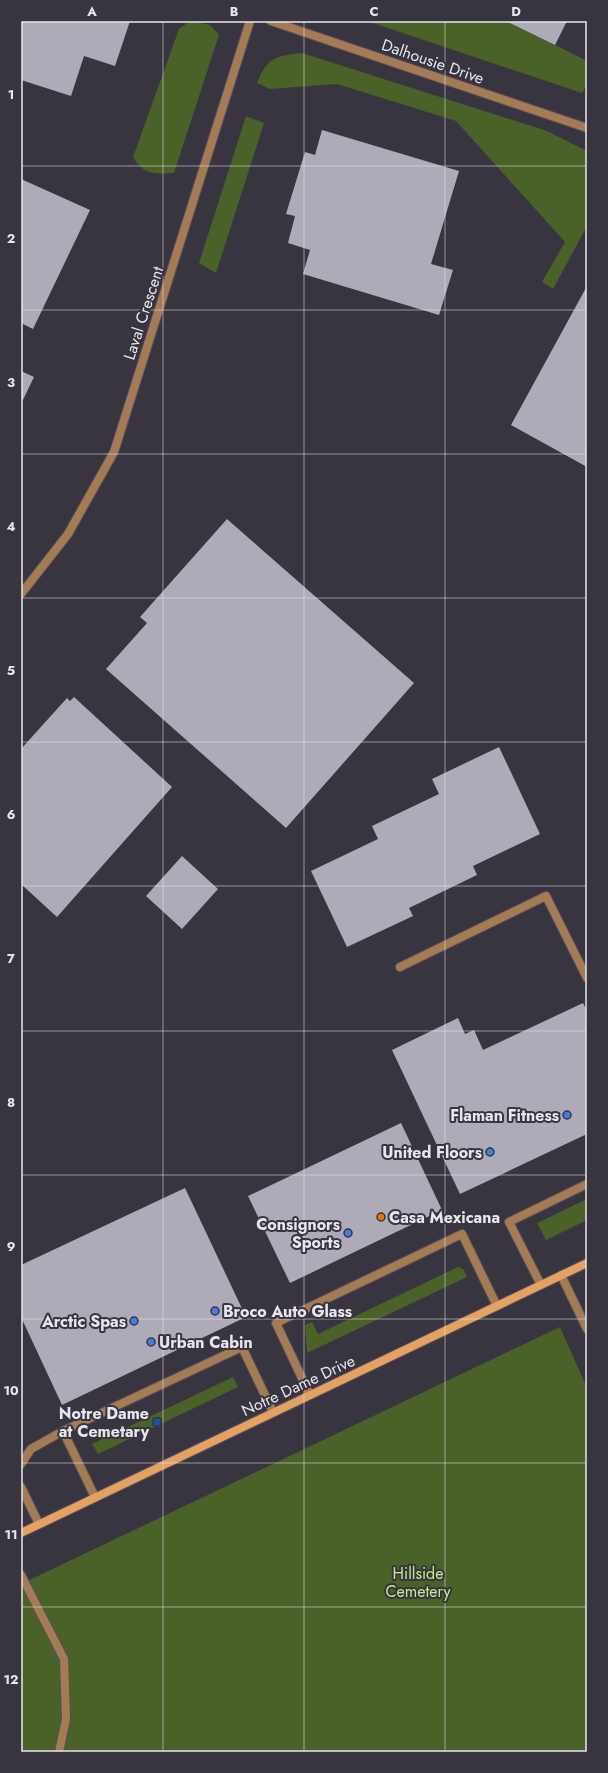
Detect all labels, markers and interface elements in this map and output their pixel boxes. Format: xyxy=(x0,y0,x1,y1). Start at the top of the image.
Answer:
text: A xyxy=(86,2,97,21)
text: B xyxy=(230,2,239,21)
text: C xyxy=(369,2,379,21)
text: D xyxy=(511,2,521,21)
street label: Dalhousie Drive xyxy=(379,33,487,90)
text: 1 xyxy=(8,85,14,104)
text: 2 xyxy=(7,229,15,248)
street label: Laval Crescent xyxy=(118,263,169,363)
text: 3 xyxy=(7,373,15,392)
text: 4 xyxy=(6,517,16,536)
text: 5 xyxy=(7,661,15,680)
text: 6 xyxy=(7,805,16,824)
text: 7 xyxy=(7,949,15,968)
text: 8 xyxy=(7,1093,15,1112)
place label: Flaman Fitness xyxy=(450,1104,559,1127)
marker: Flaman Fitness xyxy=(562,1110,572,1120)
place label: United Floors xyxy=(382,1141,482,1164)
marker: United Floors xyxy=(485,1147,495,1157)
place label: Casa Mexicana xyxy=(389,1206,500,1229)
marker: Casa Mexicana xyxy=(376,1212,386,1222)
place label: Consignors Sports xyxy=(256,1213,340,1254)
marker: Consignors Sports xyxy=(343,1228,353,1238)
text: 9 xyxy=(7,1237,16,1256)
place label: Broco Auto Glass xyxy=(223,1300,352,1323)
marker: Broco Auto Glass xyxy=(210,1306,220,1316)
place label: Arctic Spas xyxy=(41,1310,126,1333)
marker: Arctic Spas xyxy=(129,1316,139,1326)
place label: Urban Cabin xyxy=(159,1331,253,1354)
marker: Urban Cabin xyxy=(146,1337,156,1347)
street label: Notre Dame Drive xyxy=(238,1349,359,1422)
text: 10 xyxy=(3,1381,19,1400)
place label: Notre Dame at Cemetary xyxy=(59,1402,150,1443)
marker: Notre Dame at Cemetary xyxy=(152,1417,162,1427)
text: 11 xyxy=(4,1525,18,1544)
park label: Hillside Cemetery xyxy=(385,1562,451,1603)
text: 12 xyxy=(3,1670,19,1689)

